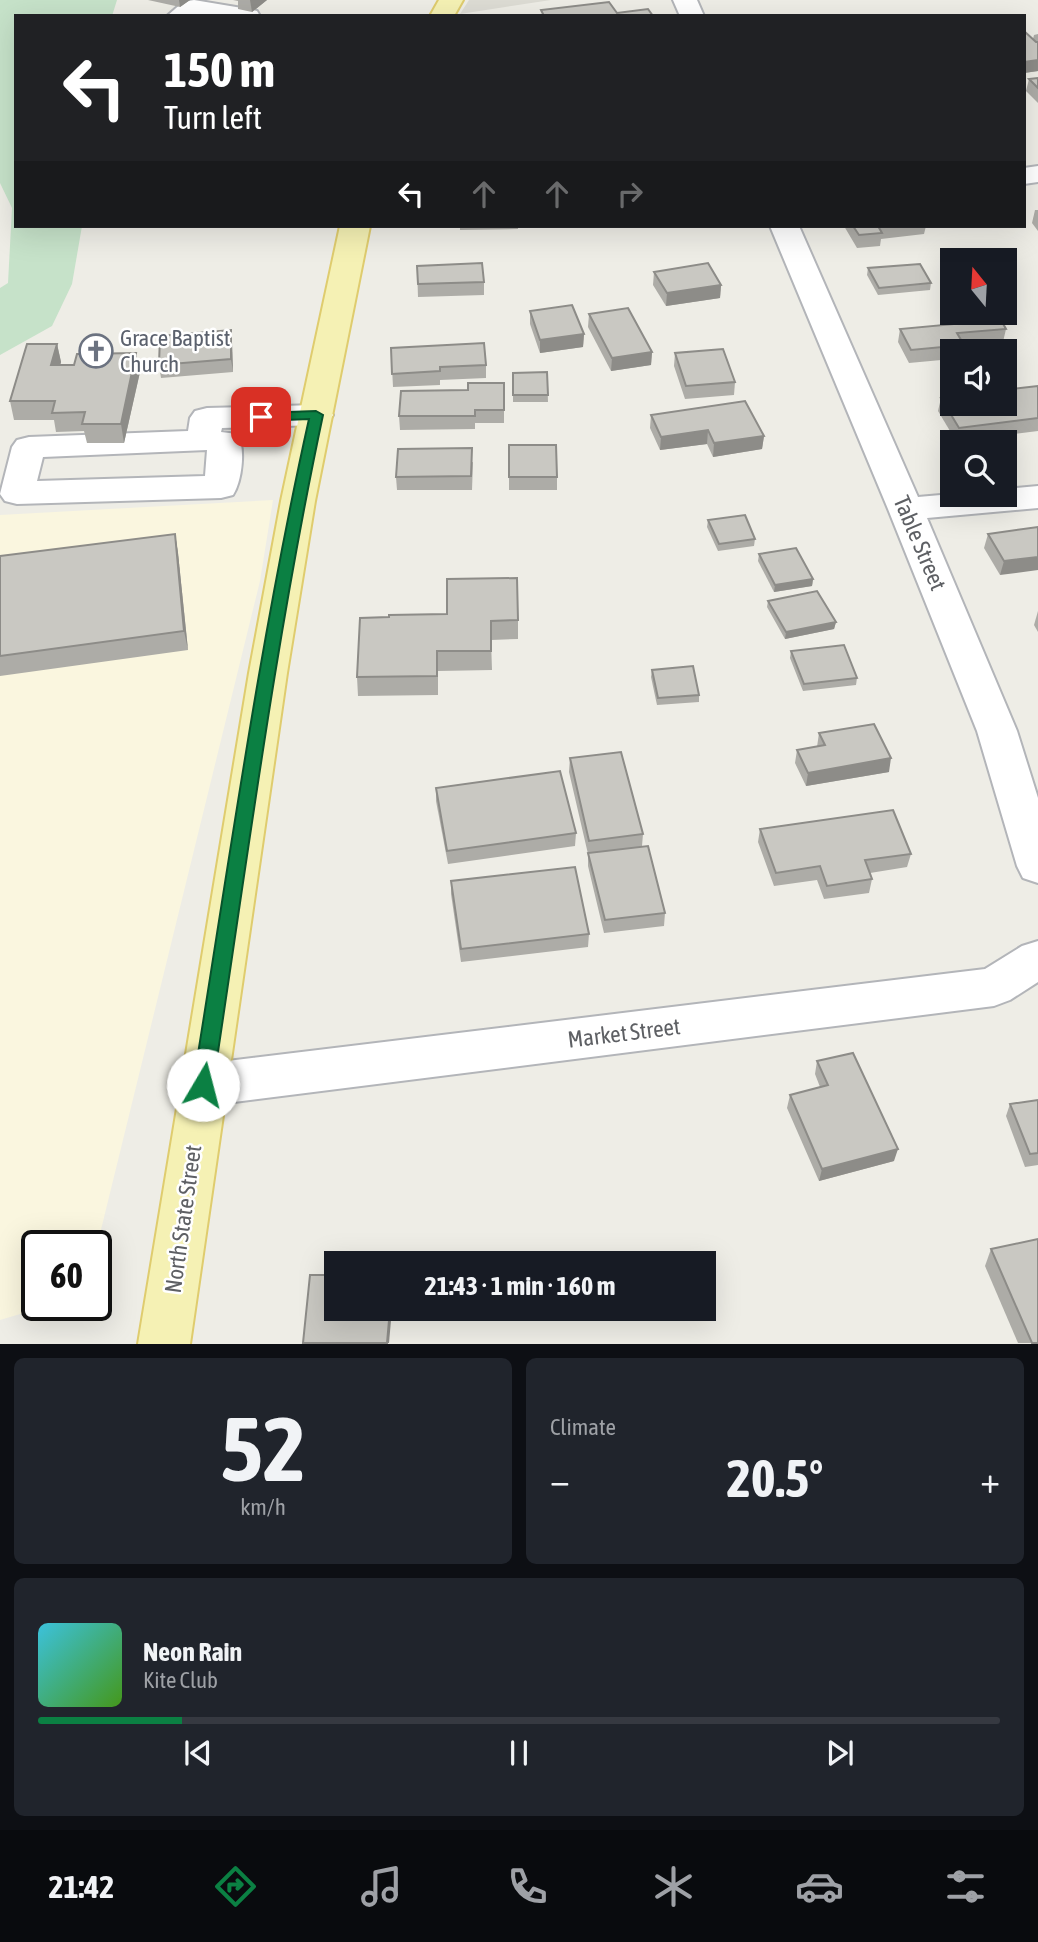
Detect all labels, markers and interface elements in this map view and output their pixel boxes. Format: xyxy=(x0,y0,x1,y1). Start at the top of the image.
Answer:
text: 150 m xyxy=(164,41,275,97)
icon: left xyxy=(49,42,140,133)
text: Turn left xyxy=(164,99,262,136)
icon: left xyxy=(392,175,430,213)
icon: ahead xyxy=(465,175,503,213)
icon: ahead xyxy=(538,175,576,213)
icon: right xyxy=(611,175,649,213)
north arrow xyxy=(940,248,1017,326)
map controls xyxy=(940,248,1017,507)
place label: Grace Baptist Church xyxy=(120,325,230,377)
church icon: Grace Baptist Church xyxy=(77,332,115,370)
button: sound xyxy=(940,339,1017,416)
pin xyxy=(231,387,291,447)
icon: arrive xyxy=(242,398,280,436)
button: search xyxy=(940,430,1017,507)
street label: Table Street xyxy=(888,492,952,594)
street label: Market Street xyxy=(566,1013,682,1053)
position arrow xyxy=(166,1048,240,1122)
street label: North State Street xyxy=(160,1143,206,1295)
speed limit sign: 60 xyxy=(21,1230,112,1321)
text: 21:43 · 1 min · 160 m xyxy=(425,1271,615,1301)
text: 52 xyxy=(220,1396,306,1500)
text: Climate xyxy=(550,1414,616,1440)
text: 20.5° xyxy=(727,1448,823,1508)
text: − xyxy=(550,1458,570,1501)
text: + xyxy=(980,1458,1000,1501)
text: km/h xyxy=(240,1494,286,1520)
text: Neon Rain xyxy=(143,1637,242,1667)
text: Kite Club xyxy=(143,1667,218,1693)
icon: previous xyxy=(179,1734,217,1772)
icon: pause xyxy=(500,1734,538,1772)
icon: next xyxy=(821,1734,859,1772)
icon: directions xyxy=(211,1862,260,1911)
icon: music xyxy=(357,1862,406,1911)
icon: phone xyxy=(503,1862,552,1911)
icon: climate xyxy=(649,1862,698,1911)
icon: car xyxy=(795,1862,844,1911)
icon: filters xyxy=(941,1862,990,1911)
text: 21:42 xyxy=(48,1868,114,1905)

